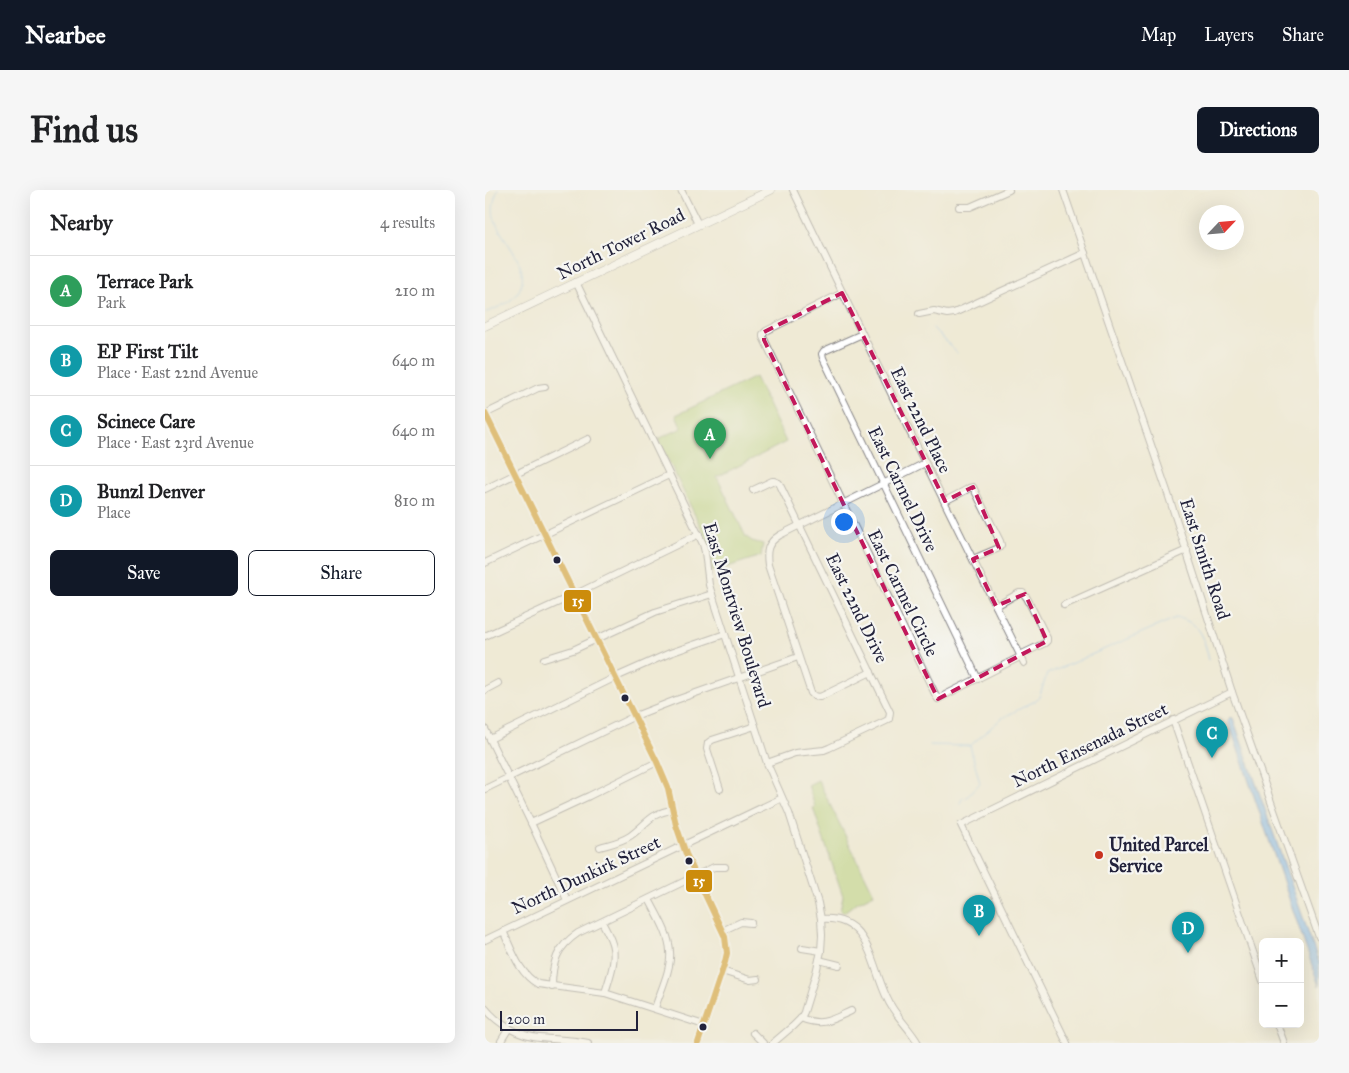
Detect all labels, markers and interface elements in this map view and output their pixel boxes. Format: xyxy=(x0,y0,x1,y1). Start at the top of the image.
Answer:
text: Nearbee xyxy=(25,20,106,50)
text: Map xyxy=(1141,24,1176,46)
text: Layers xyxy=(1204,24,1254,46)
text: Share xyxy=(1282,24,1324,46)
button: Directions xyxy=(1197,107,1319,153)
text: Find us xyxy=(30,109,138,152)
street label: North Tower Road xyxy=(554,204,688,284)
north arrow xyxy=(1199,205,1244,250)
text: Nearby xyxy=(50,210,113,236)
text: 4 results xyxy=(380,213,435,232)
text: Terrace Park xyxy=(97,270,193,293)
text: A xyxy=(61,281,71,300)
text: 210 m xyxy=(395,281,435,300)
text: Park xyxy=(97,293,126,312)
text: EP First Tilt xyxy=(97,340,198,363)
text: B xyxy=(61,351,71,370)
text: 640 m xyxy=(392,351,435,370)
text: Place · East 22nd Avenue xyxy=(97,363,258,382)
street label: East 22nd Place xyxy=(886,363,956,477)
text: Scinece Care xyxy=(97,410,195,433)
pin: A xyxy=(694,418,726,459)
text: C xyxy=(61,421,71,440)
text: 640 m xyxy=(392,421,435,440)
street label: East Carmel Drive xyxy=(863,423,943,555)
text: Place · East 23rd Avenue xyxy=(97,433,254,452)
text: Bunzl Denver xyxy=(97,480,205,503)
text: D xyxy=(60,491,72,510)
text: 810 m xyxy=(394,491,435,510)
street label: East Smith Road xyxy=(1175,496,1235,622)
text: Place xyxy=(97,503,131,522)
your location xyxy=(831,509,857,535)
street label: East Montview Boulevard xyxy=(698,520,776,710)
street label: East Carmel Circle xyxy=(863,526,943,660)
button: Save xyxy=(50,550,238,596)
button: Share xyxy=(248,550,435,596)
street label: East 22nd Drive xyxy=(821,550,893,666)
unlabelled marker xyxy=(552,555,562,565)
line badge: 15 xyxy=(563,589,592,613)
text: 15 xyxy=(572,593,584,610)
unlabelled marker xyxy=(620,693,630,703)
street label: North Ensenada Street xyxy=(1009,697,1172,792)
pin: C xyxy=(1196,717,1228,758)
street label: North Dunkirk Street xyxy=(508,831,664,919)
place label: United Parcel Service xyxy=(1109,834,1210,877)
marker: United Parcel Service xyxy=(1093,849,1105,861)
unlabelled marker xyxy=(684,856,694,866)
line badge: 15 xyxy=(685,869,713,893)
text: 15 xyxy=(693,873,705,890)
pin: B xyxy=(963,895,995,936)
pin: D xyxy=(1172,912,1204,953)
map controls xyxy=(1259,938,1304,1028)
button: + xyxy=(1259,938,1304,983)
button: − xyxy=(1259,983,1304,1028)
scale bar xyxy=(500,1008,637,1031)
text: 200 m xyxy=(507,1011,545,1028)
unlabelled marker xyxy=(698,1022,708,1032)

